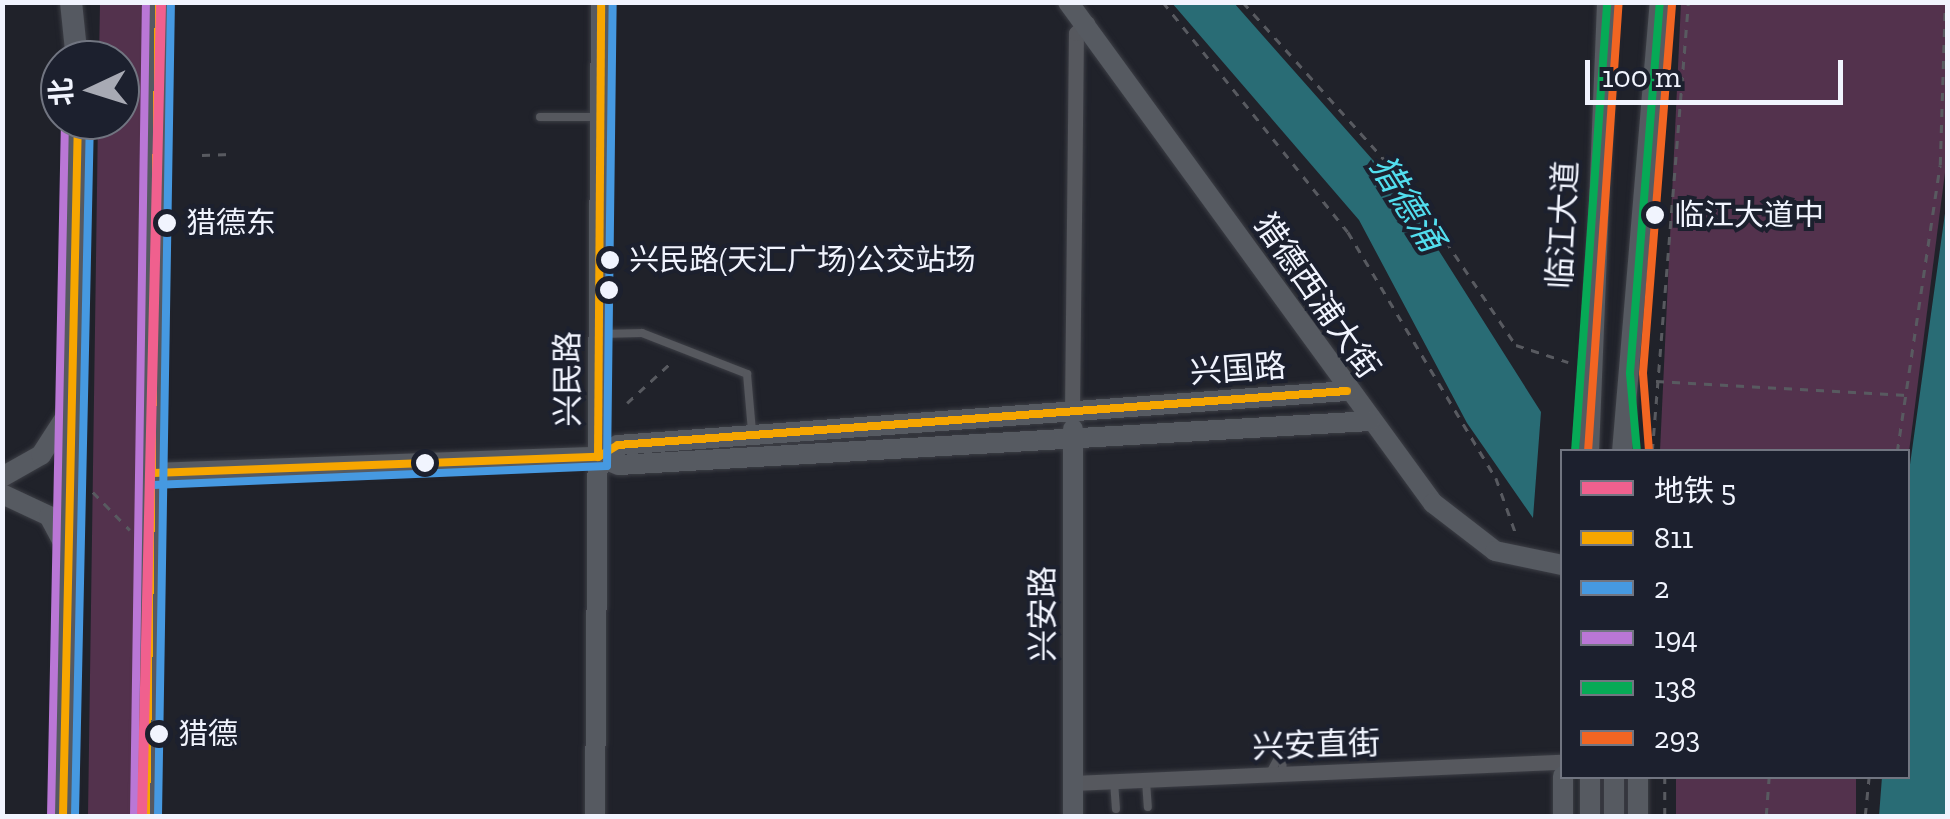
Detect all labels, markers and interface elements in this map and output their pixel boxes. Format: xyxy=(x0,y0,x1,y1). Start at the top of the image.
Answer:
north arrow xyxy=(40,40,140,140)
scale bar xyxy=(1590,40,1848,102)
text: 100 m xyxy=(1602,59,1681,95)
text: 北 xyxy=(44,77,79,107)
water label: 猎德涌 xyxy=(1361,147,1453,259)
street label: 临江大道 xyxy=(1540,160,1586,290)
place label: 临江大道中 xyxy=(1674,197,1824,233)
place label: 猎德东 xyxy=(186,205,276,241)
marker: 临江大道中 xyxy=(1645,205,1665,225)
street label: 猎德西浦大街 xyxy=(1246,206,1388,386)
marker: 猎德东 xyxy=(157,213,177,233)
place label: 兴民路(天汇广场)公交站场 xyxy=(629,242,975,278)
marker: 兴民路(天汇广场)公交站场 xyxy=(600,250,620,270)
unlabelled marker xyxy=(599,280,619,300)
street label: 兴民路 xyxy=(549,331,587,427)
street label: 兴国路 xyxy=(1189,346,1287,392)
legend xyxy=(1560,449,1910,779)
unlabelled marker xyxy=(415,453,435,473)
text: 地铁 5 xyxy=(1654,473,1736,509)
text: 811 xyxy=(1654,520,1693,556)
street label: 兴安路 xyxy=(1024,566,1062,662)
text: 2 xyxy=(1654,570,1669,606)
text: 194 xyxy=(1654,620,1698,656)
text: 138 xyxy=(1654,670,1696,706)
place label: 猎德 xyxy=(178,716,238,752)
text: 293 xyxy=(1654,720,1700,756)
marker: 猎德 xyxy=(149,724,169,744)
street label: 兴安直街 xyxy=(1251,724,1381,766)

